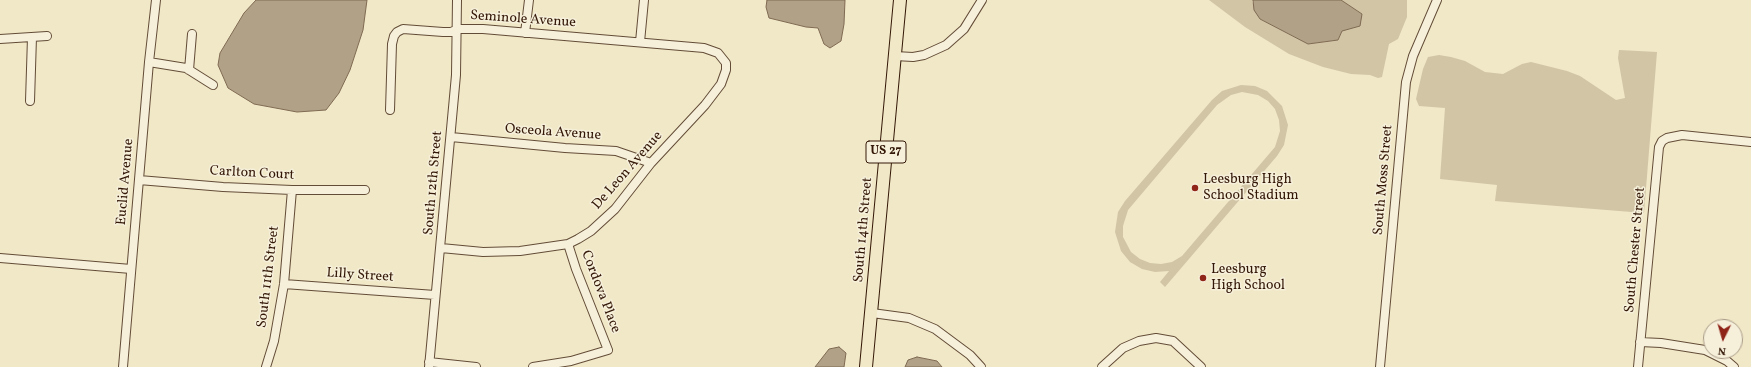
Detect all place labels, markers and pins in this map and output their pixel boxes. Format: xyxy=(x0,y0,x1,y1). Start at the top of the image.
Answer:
place label: Leesburg High School Stadium xyxy=(1203,172,1299,204)
marker: Leesburg High School Stadium xyxy=(1190,183,1200,193)
place label: Leesburg High School xyxy=(1211,262,1285,294)
marker: Leesburg High School xyxy=(1198,273,1208,283)

